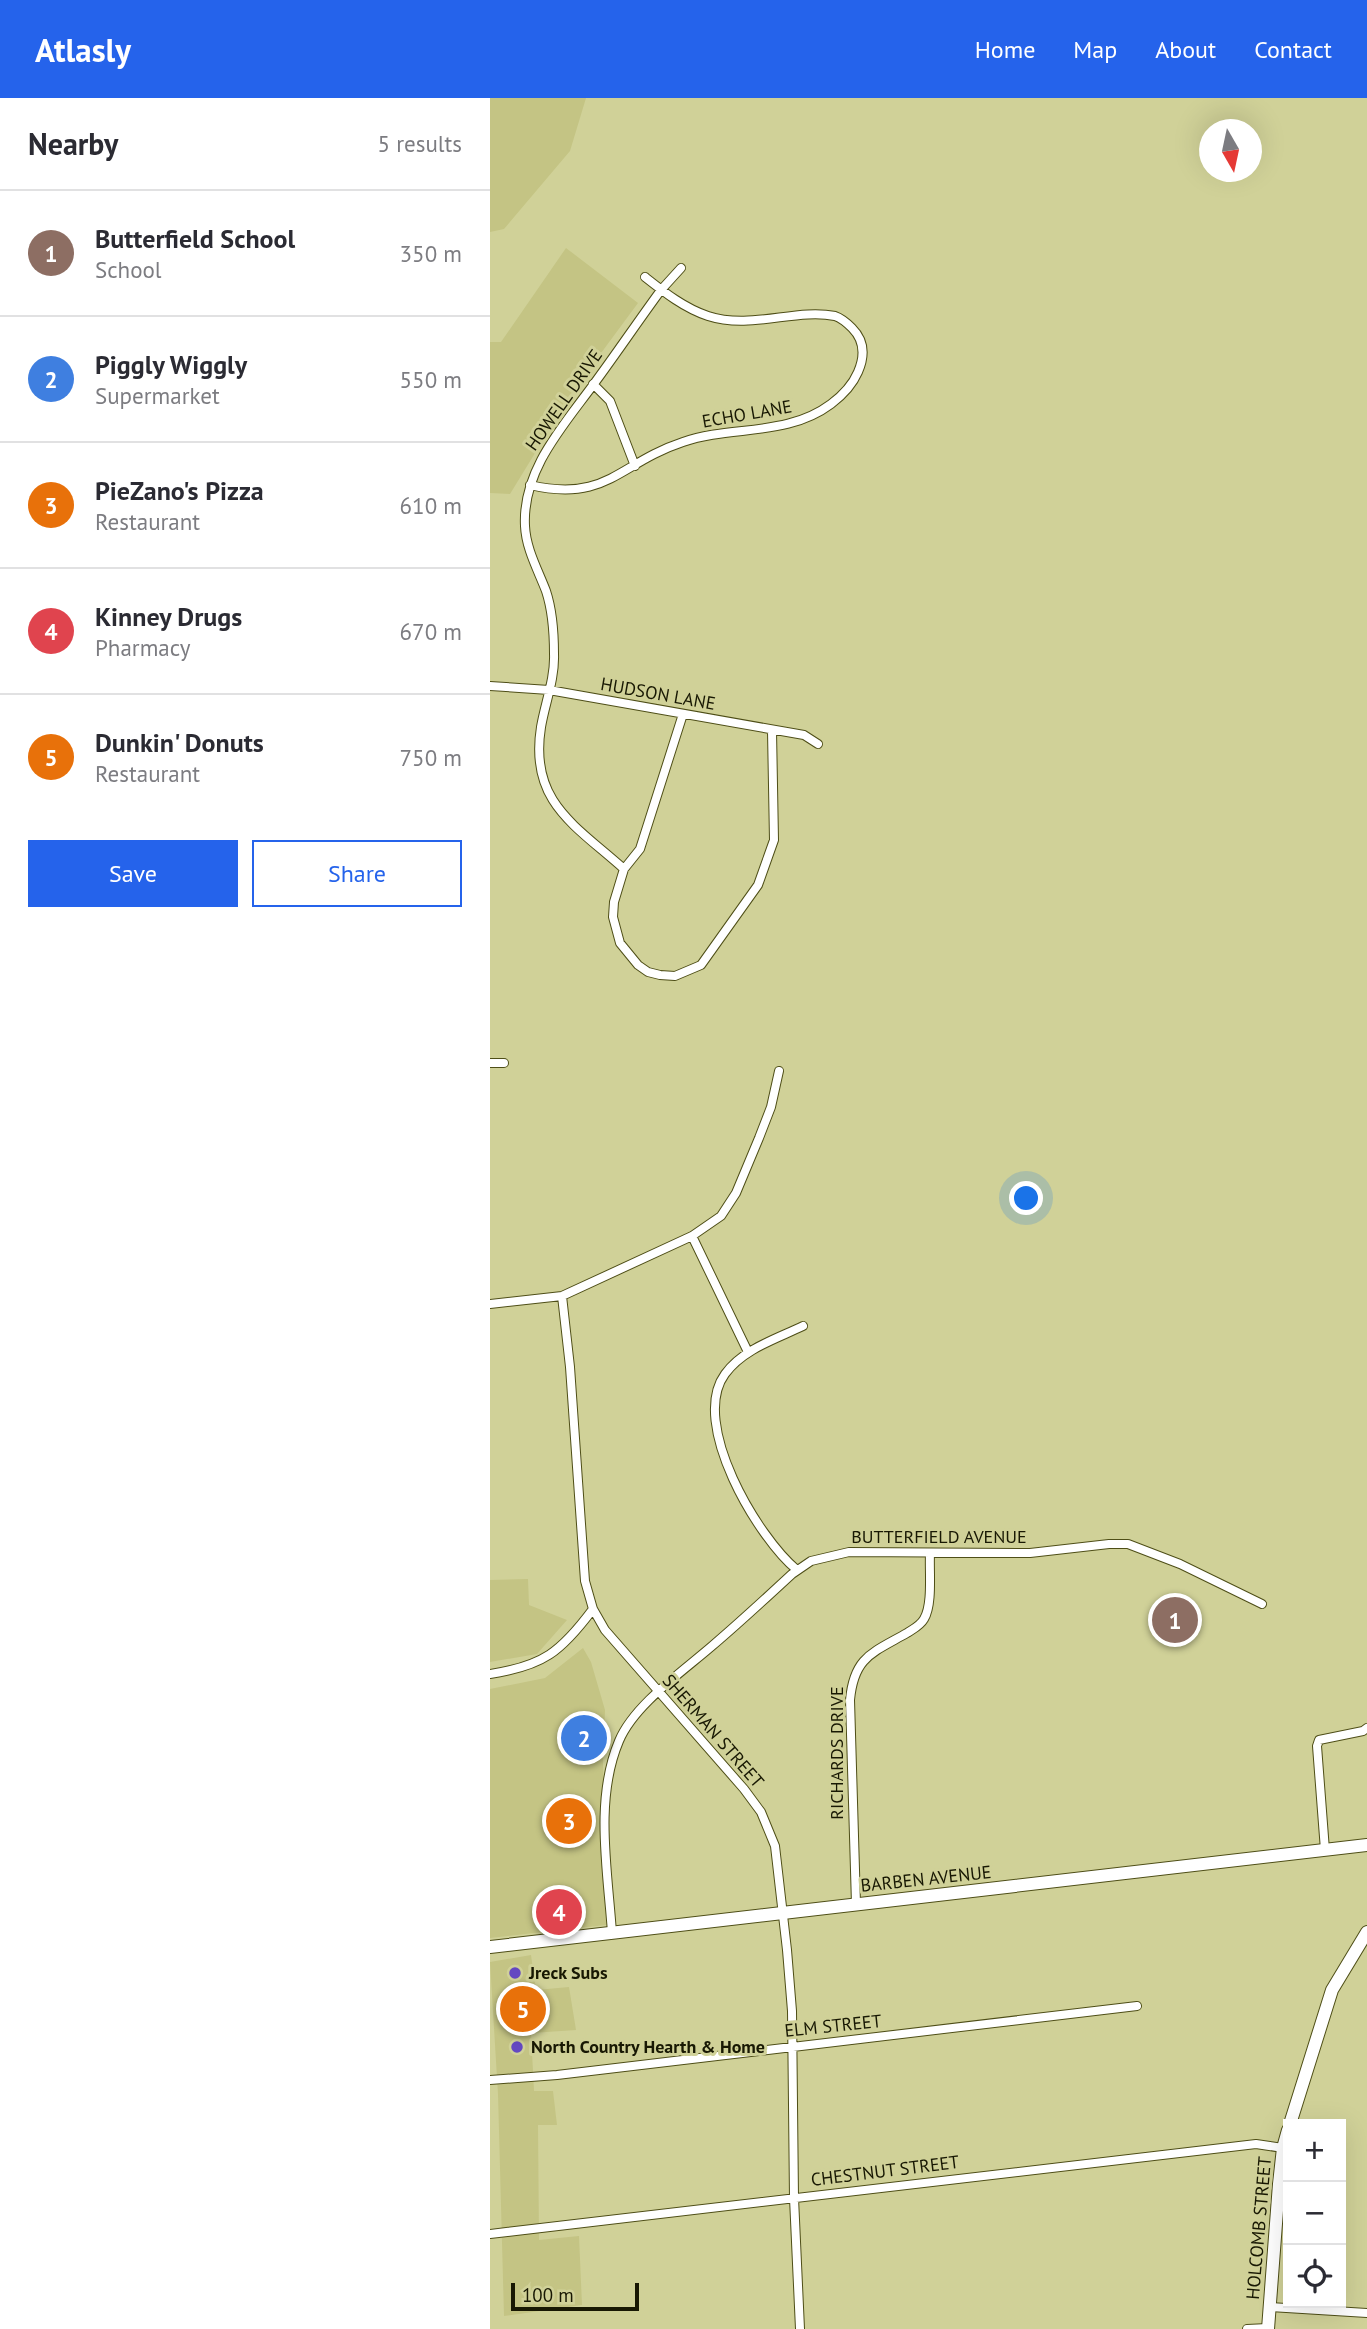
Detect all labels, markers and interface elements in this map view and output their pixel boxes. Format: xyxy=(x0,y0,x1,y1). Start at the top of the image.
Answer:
text: Atlasly xyxy=(35,28,131,71)
text: Home xyxy=(975,34,1035,65)
text: Map xyxy=(1073,34,1117,65)
text: About xyxy=(1155,34,1216,65)
text: Contact xyxy=(1254,34,1332,65)
north arrow xyxy=(1199,119,1262,182)
text: Nearby xyxy=(28,124,118,163)
text: 5 results xyxy=(378,129,462,158)
text: Butterfield School xyxy=(95,222,295,255)
text: 1 xyxy=(44,239,58,268)
text: 350 m xyxy=(400,239,462,268)
text: School xyxy=(95,255,162,284)
street label: HOWELL DRIVE xyxy=(520,344,607,455)
text: Piggly Wiggly xyxy=(95,348,247,381)
text: 2 xyxy=(44,365,58,394)
text: 550 m xyxy=(400,365,462,394)
text: Supermarket xyxy=(95,381,220,410)
street label: ECHO LANE xyxy=(700,394,794,433)
text: PieZano's Pizza xyxy=(95,474,264,507)
text: 3 xyxy=(44,491,58,520)
text: 610 m xyxy=(400,491,462,520)
text: Restaurant xyxy=(95,507,200,536)
text: Kinney Drugs xyxy=(95,600,242,633)
text: 4 xyxy=(44,617,58,646)
text: 670 m xyxy=(400,617,462,646)
text: Pharmacy xyxy=(95,633,191,662)
street label: HUDSON LANE xyxy=(599,672,717,715)
text: Dunkin' Donuts xyxy=(95,726,264,759)
text: 5 xyxy=(44,743,58,772)
text: 750 m xyxy=(400,743,462,772)
text: Restaurant xyxy=(95,759,200,788)
button: Save xyxy=(28,840,238,907)
button: Share xyxy=(252,840,462,907)
your location xyxy=(1009,1181,1043,1215)
street label: BUTTERFIELD AVENUE xyxy=(851,1525,1027,1548)
pin: 1 xyxy=(1152,1594,1198,1646)
street label: SHERMAN STREET xyxy=(658,1669,769,1792)
street label: RICHARDS DRIVE xyxy=(825,1686,848,1820)
pin: 2 xyxy=(561,1712,607,1764)
pin: 3 xyxy=(546,1795,592,1847)
street label: BARBEN AVENUE xyxy=(859,1860,992,1897)
pin: 4 xyxy=(536,1886,582,1938)
place label: Jreck Subs xyxy=(528,1961,608,1984)
marker: Jreck Subs xyxy=(507,1965,523,1981)
pin: 5 xyxy=(500,1983,546,2035)
street label: ELM STREET xyxy=(783,2009,883,2042)
place label: North Country Hearth & Home xyxy=(531,2035,765,2058)
marker: North Country Hearth & Home xyxy=(509,2039,525,2055)
map controls xyxy=(1283,2119,1346,2308)
button: + xyxy=(1283,2119,1346,2182)
street label: CHESTNUT STREET xyxy=(810,2150,960,2191)
street label: HOLCOMB STREET xyxy=(1241,2155,1276,2301)
button: − xyxy=(1283,2182,1346,2245)
button: locate xyxy=(1283,2245,1346,2308)
scale bar xyxy=(511,2280,639,2312)
text: 100 m xyxy=(522,2283,574,2307)

